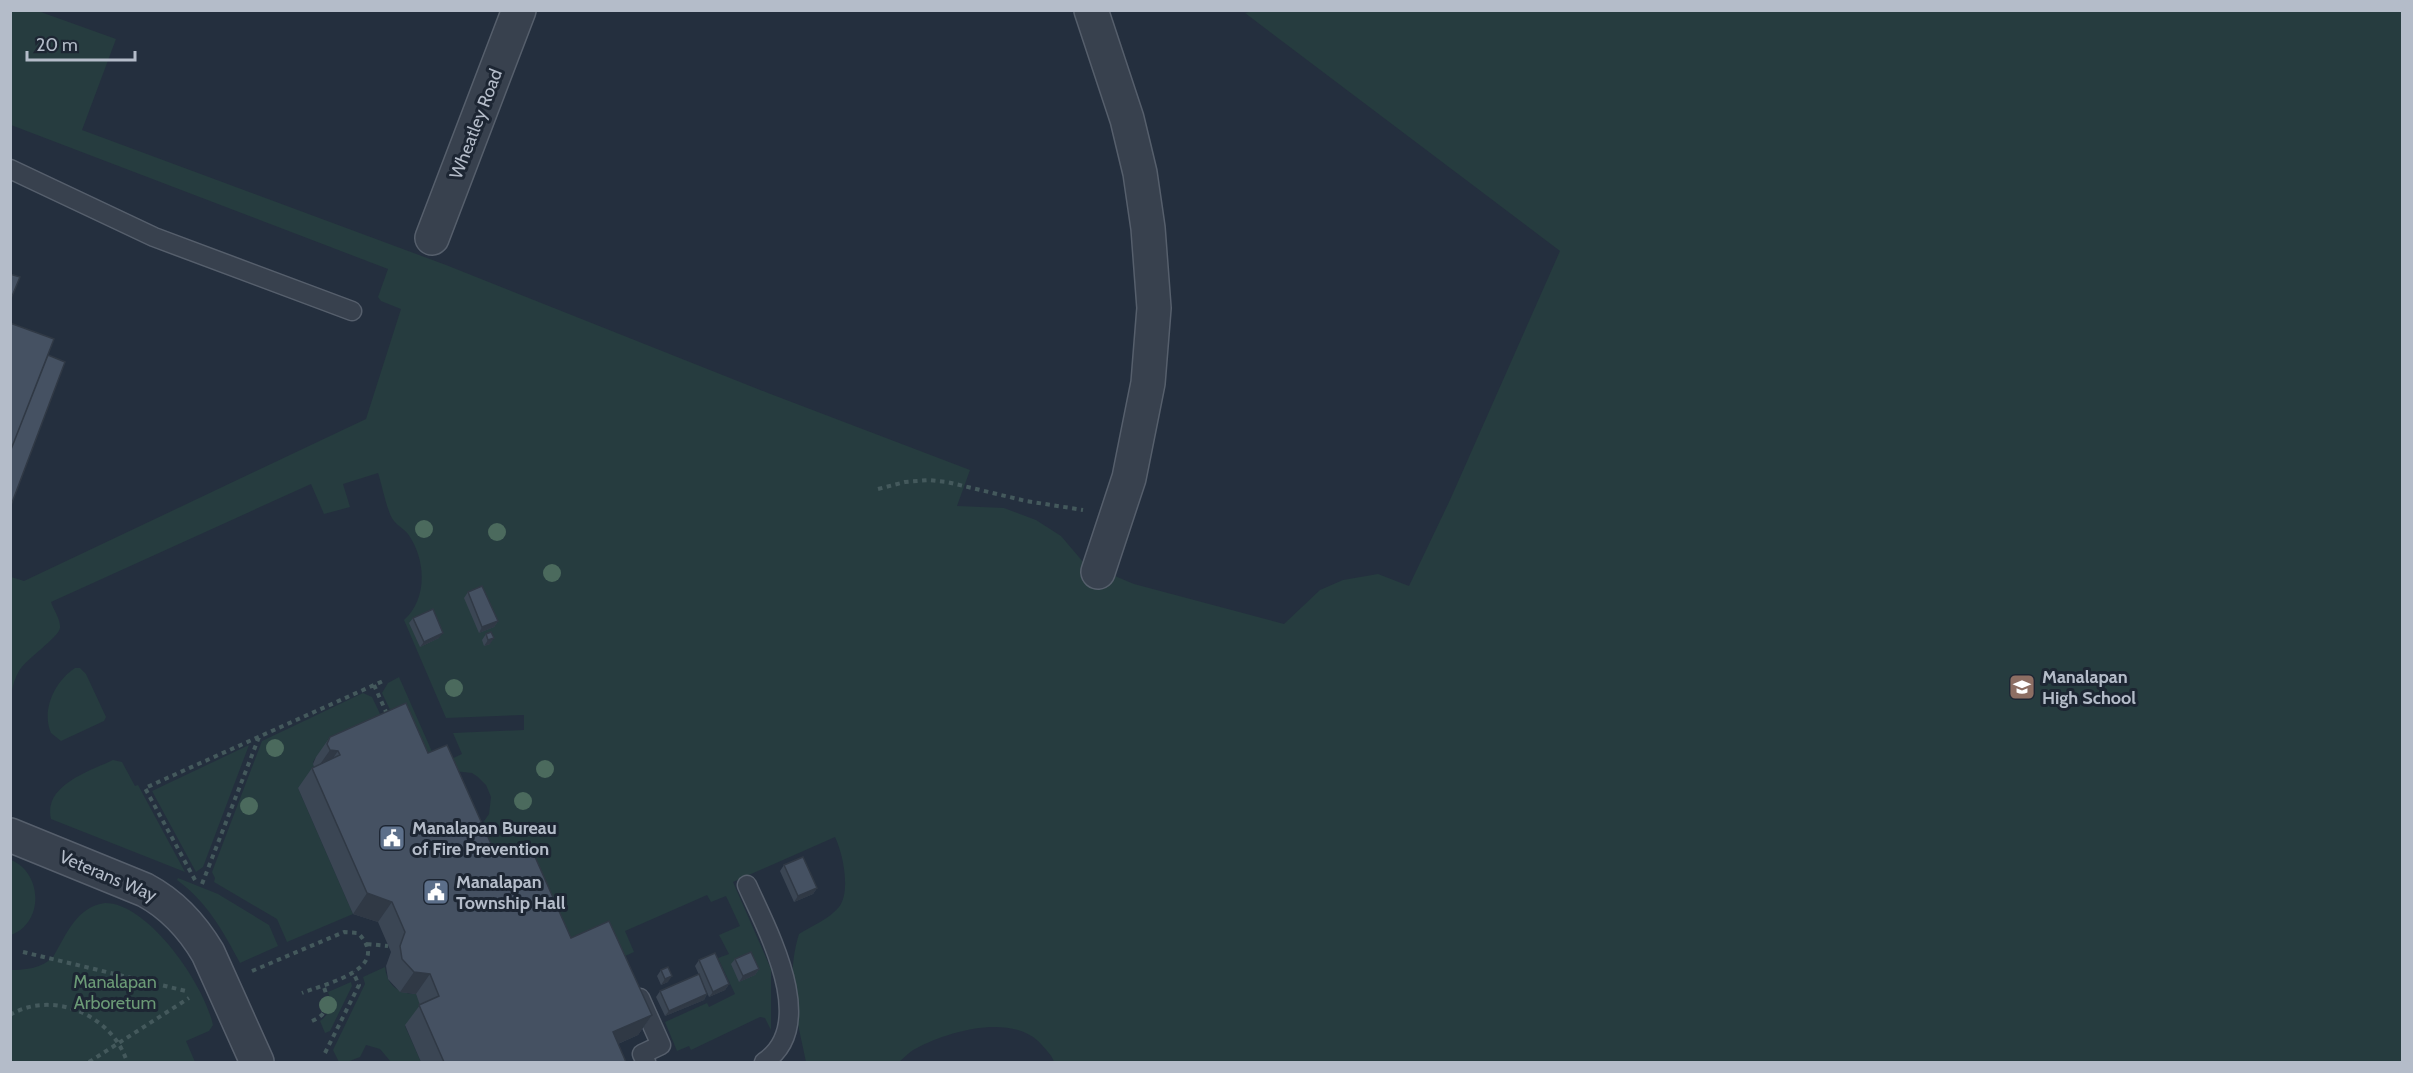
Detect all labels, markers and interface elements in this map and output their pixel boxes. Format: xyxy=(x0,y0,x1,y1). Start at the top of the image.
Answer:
scale bar xyxy=(27,24,135,62)
text: 20 m xyxy=(36,34,78,56)
street label: Wheatley Road xyxy=(445,66,507,182)
place label: Manalapan High School xyxy=(2042,666,2136,709)
school or university icon: Manalapan High School xyxy=(2007,672,2037,702)
place label: Manalapan Bureau of Fire Prevention xyxy=(412,817,557,860)
public building icon: Manalapan Bureau of Fire Prevention xyxy=(377,823,407,853)
street label: Veterans Way xyxy=(56,846,160,906)
place label: Manalapan Township Hall xyxy=(456,871,566,914)
public building icon: Manalapan Township Hall xyxy=(421,877,451,907)
park label: Manalapan Arboretum xyxy=(73,971,157,1014)

